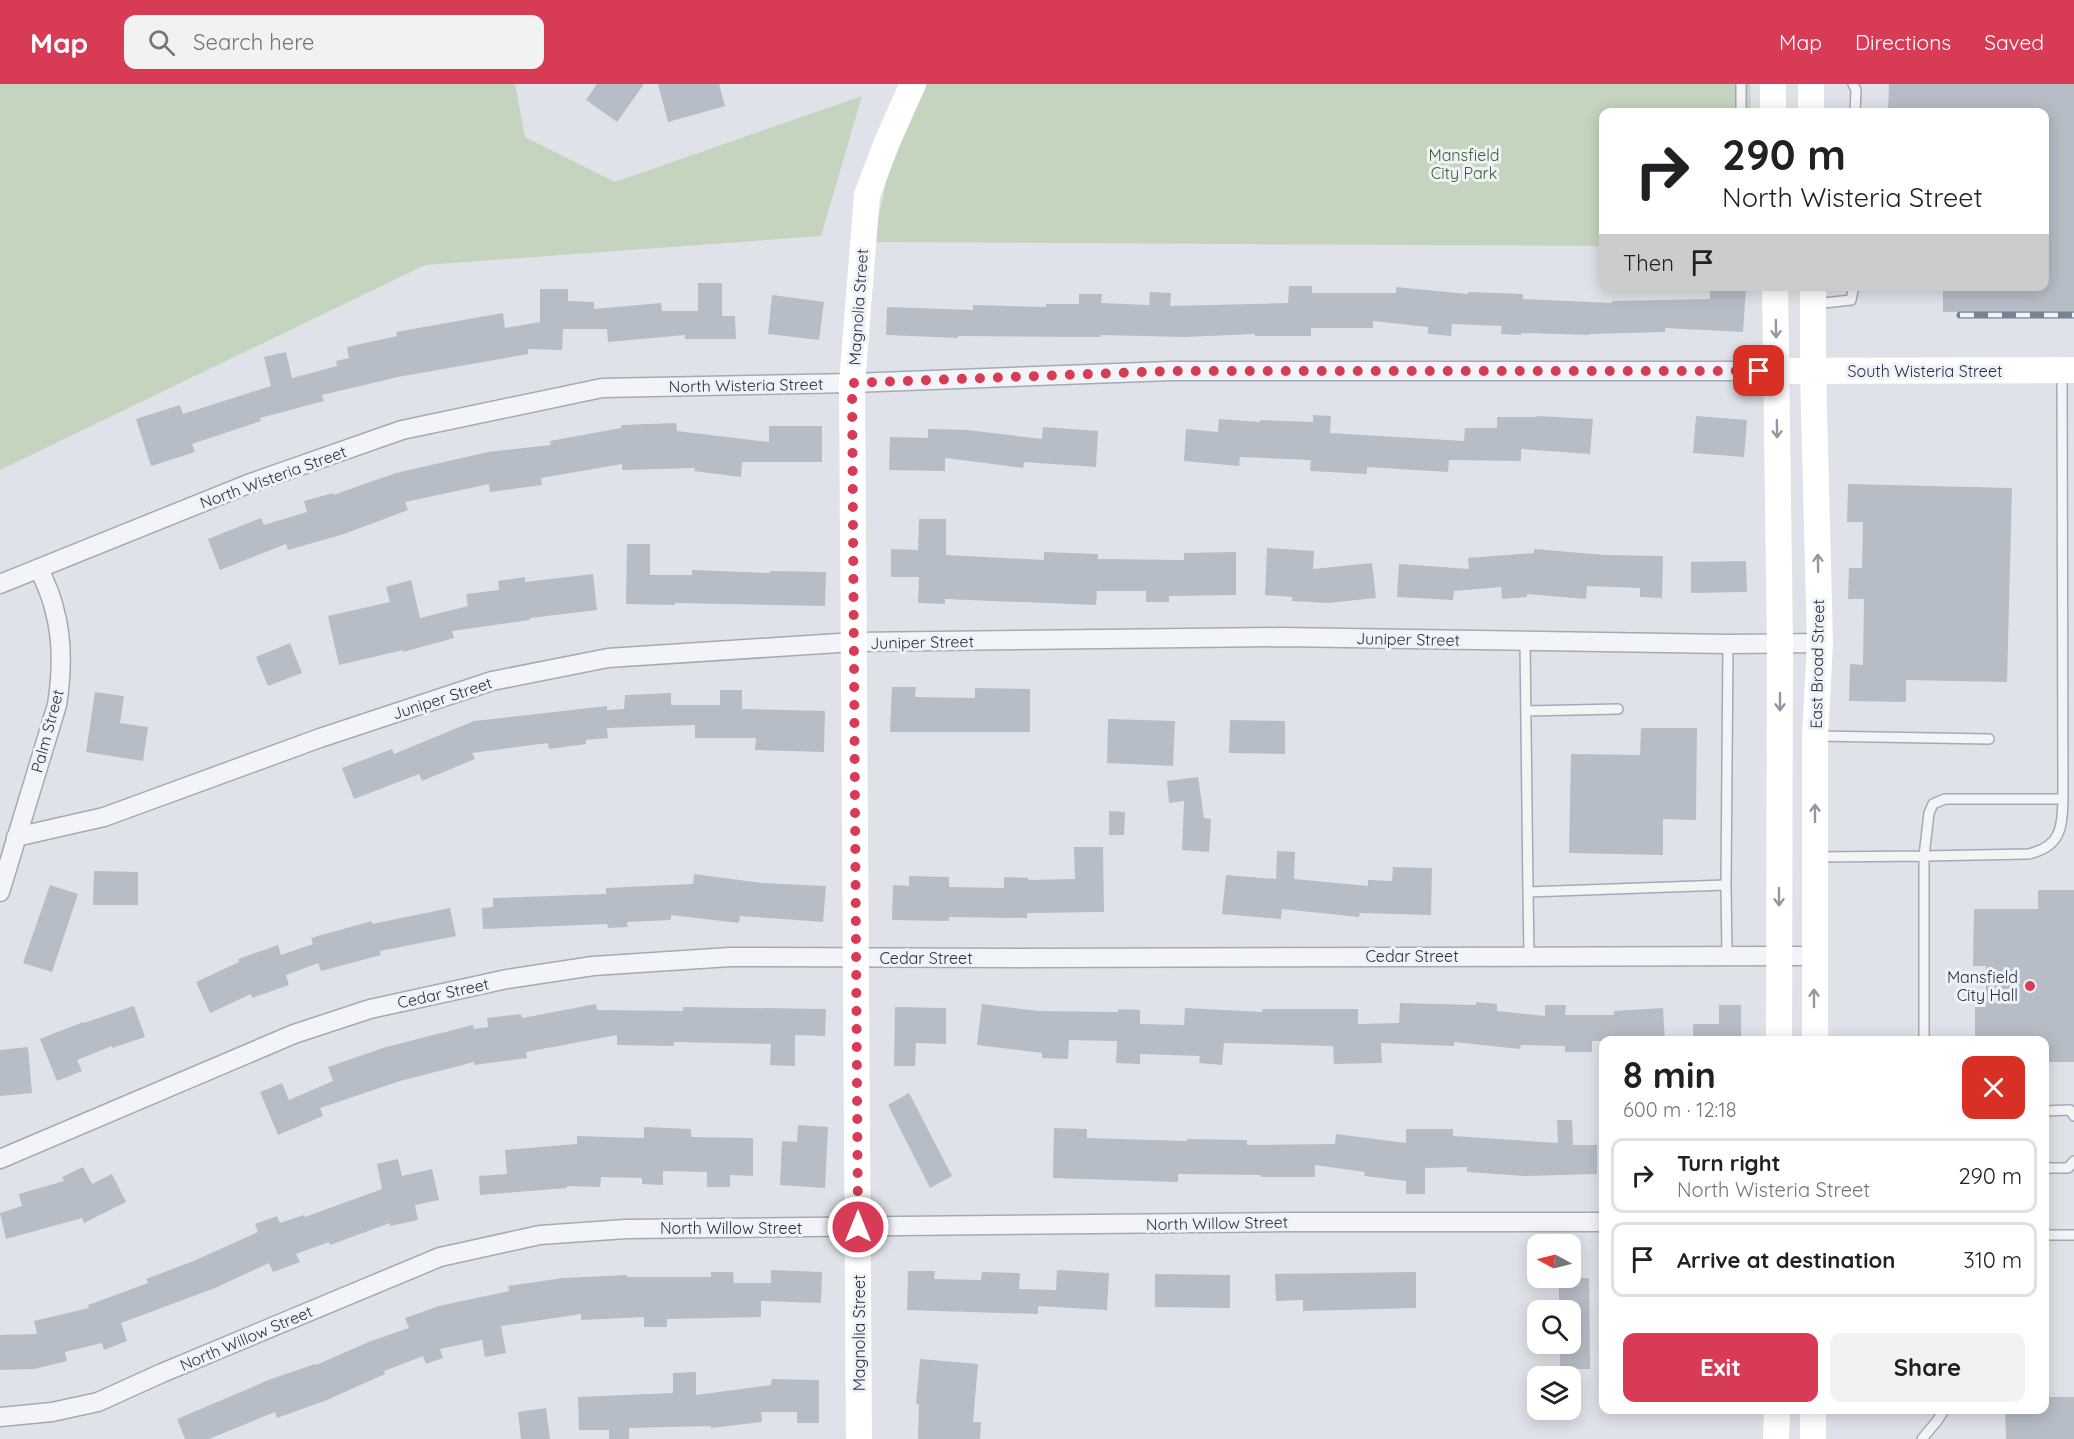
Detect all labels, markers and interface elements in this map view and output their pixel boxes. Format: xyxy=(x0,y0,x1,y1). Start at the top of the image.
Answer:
search box xyxy=(124,15,544,69)
text: Map xyxy=(30,25,88,60)
icon: search xyxy=(145,26,178,59)
text: Search here xyxy=(193,28,315,56)
text: Map xyxy=(1779,29,1822,55)
text: Directions xyxy=(1855,29,1951,55)
text: Saved xyxy=(1984,29,2044,55)
text: 290 m xyxy=(1722,128,1846,181)
icon: right xyxy=(1623,132,1701,210)
park label: Mansfield City Park xyxy=(1428,145,1500,183)
text: North Wisteria Street xyxy=(1722,180,1983,214)
icon: arrive xyxy=(1686,246,1719,279)
street label: Magnolia Street xyxy=(844,248,872,366)
text: Then xyxy=(1623,249,1674,277)
one-way arrow xyxy=(1770,318,1782,338)
pin xyxy=(1733,345,1784,396)
icon: arrive xyxy=(1742,354,1775,387)
street label: South Wisteria Street xyxy=(1848,361,2002,381)
street label: North Wisteria Street xyxy=(669,374,823,396)
one-way arrow xyxy=(1771,419,1783,439)
street label: North Wisteria Street xyxy=(197,441,349,513)
one-way arrow xyxy=(1812,554,1824,574)
street label: East Broad Street xyxy=(1806,599,1828,729)
street label: Juniper Street xyxy=(1356,628,1460,650)
street label: Juniper Street xyxy=(870,631,974,653)
street label: Juniper Street xyxy=(389,672,495,724)
street label: Palm Street xyxy=(26,687,68,775)
one-way arrow xyxy=(1774,691,1785,711)
one-way arrow xyxy=(1809,804,1821,824)
one-way arrow xyxy=(1773,886,1785,906)
street label: Cedar Street xyxy=(1365,946,1459,966)
street label: Cedar Street xyxy=(879,948,973,968)
place label: Mansfield City Hall xyxy=(1947,967,2018,1005)
street label: Cedar Street xyxy=(395,974,491,1012)
marker: Mansfield City Hall xyxy=(2023,979,2037,993)
one-way arrow xyxy=(1808,989,1820,1009)
text: 8 min xyxy=(1623,1052,1716,1097)
button: close xyxy=(1962,1056,2025,1119)
text: 600 m · 12:18 xyxy=(1623,1097,1737,1122)
text: Turn right xyxy=(1677,1149,1781,1177)
icon: right xyxy=(1626,1159,1659,1192)
text: 290 m xyxy=(1958,1162,2022,1190)
text: North Wisteria Street xyxy=(1677,1177,1870,1202)
position arrow xyxy=(826,1195,890,1259)
street label: North Willow Street xyxy=(1146,1212,1288,1234)
street label: North Willow Street xyxy=(660,1218,802,1238)
north arrow xyxy=(1527,1234,1581,1288)
map controls xyxy=(1527,1234,1581,1420)
icon: arrive xyxy=(1626,1243,1659,1276)
text: Arrive at destination xyxy=(1677,1246,1895,1274)
text: 310 m xyxy=(1963,1246,2022,1274)
street label: Magnolia Street xyxy=(849,1275,869,1391)
button: search xyxy=(1527,1300,1581,1354)
street label: North Willow Street xyxy=(177,1301,315,1375)
button: Exit xyxy=(1623,1333,1818,1402)
button: Share xyxy=(1830,1333,2025,1402)
button: layers xyxy=(1527,1366,1581,1420)

